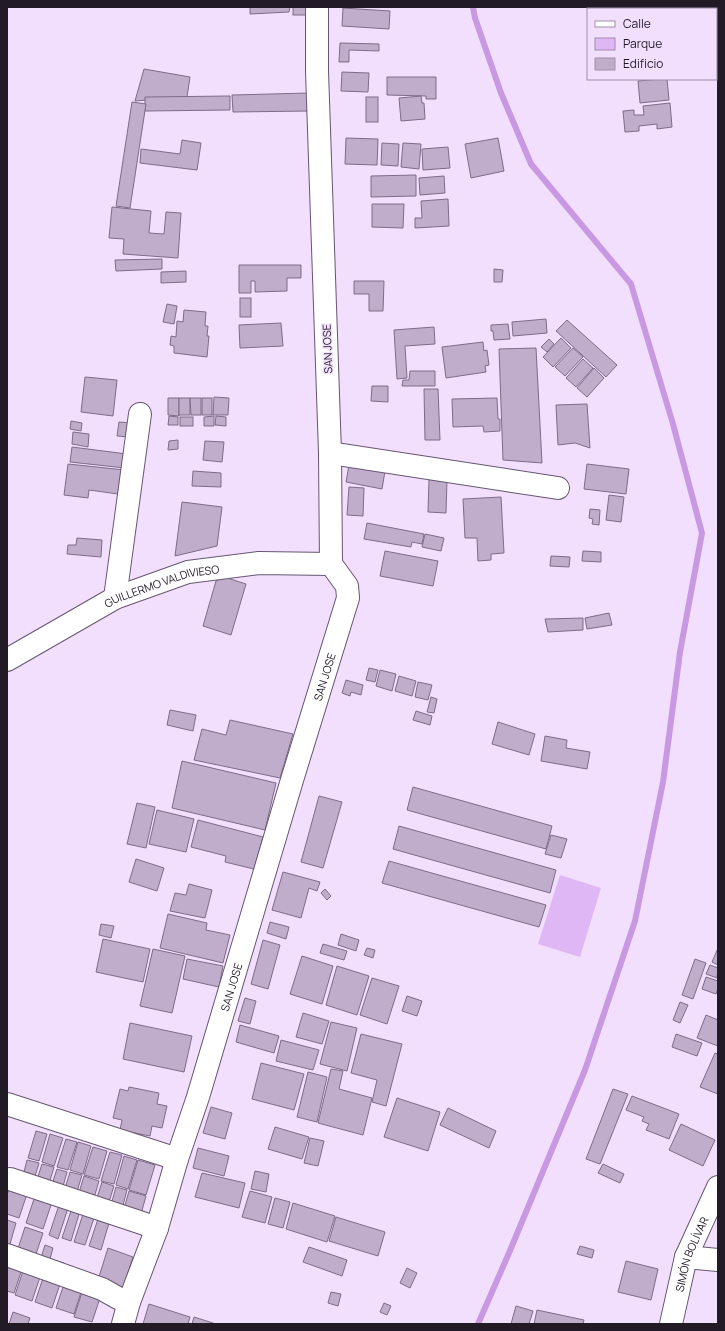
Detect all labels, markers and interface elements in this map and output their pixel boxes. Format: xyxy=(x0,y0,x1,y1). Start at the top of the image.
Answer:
legend xyxy=(587,8,717,80)
text: Calle xyxy=(623,15,651,32)
text: Parque xyxy=(623,35,662,52)
text: Edificio xyxy=(623,55,663,72)
street label: SAN JOSE xyxy=(319,324,335,374)
street label: GUILLERMO VALDIVIESO xyxy=(101,561,220,610)
street label: SAN JOSE xyxy=(309,651,338,703)
street label: SAN JOSE xyxy=(216,961,245,1013)
street label: SIMÓN BOLÍVAR xyxy=(671,1214,711,1293)

